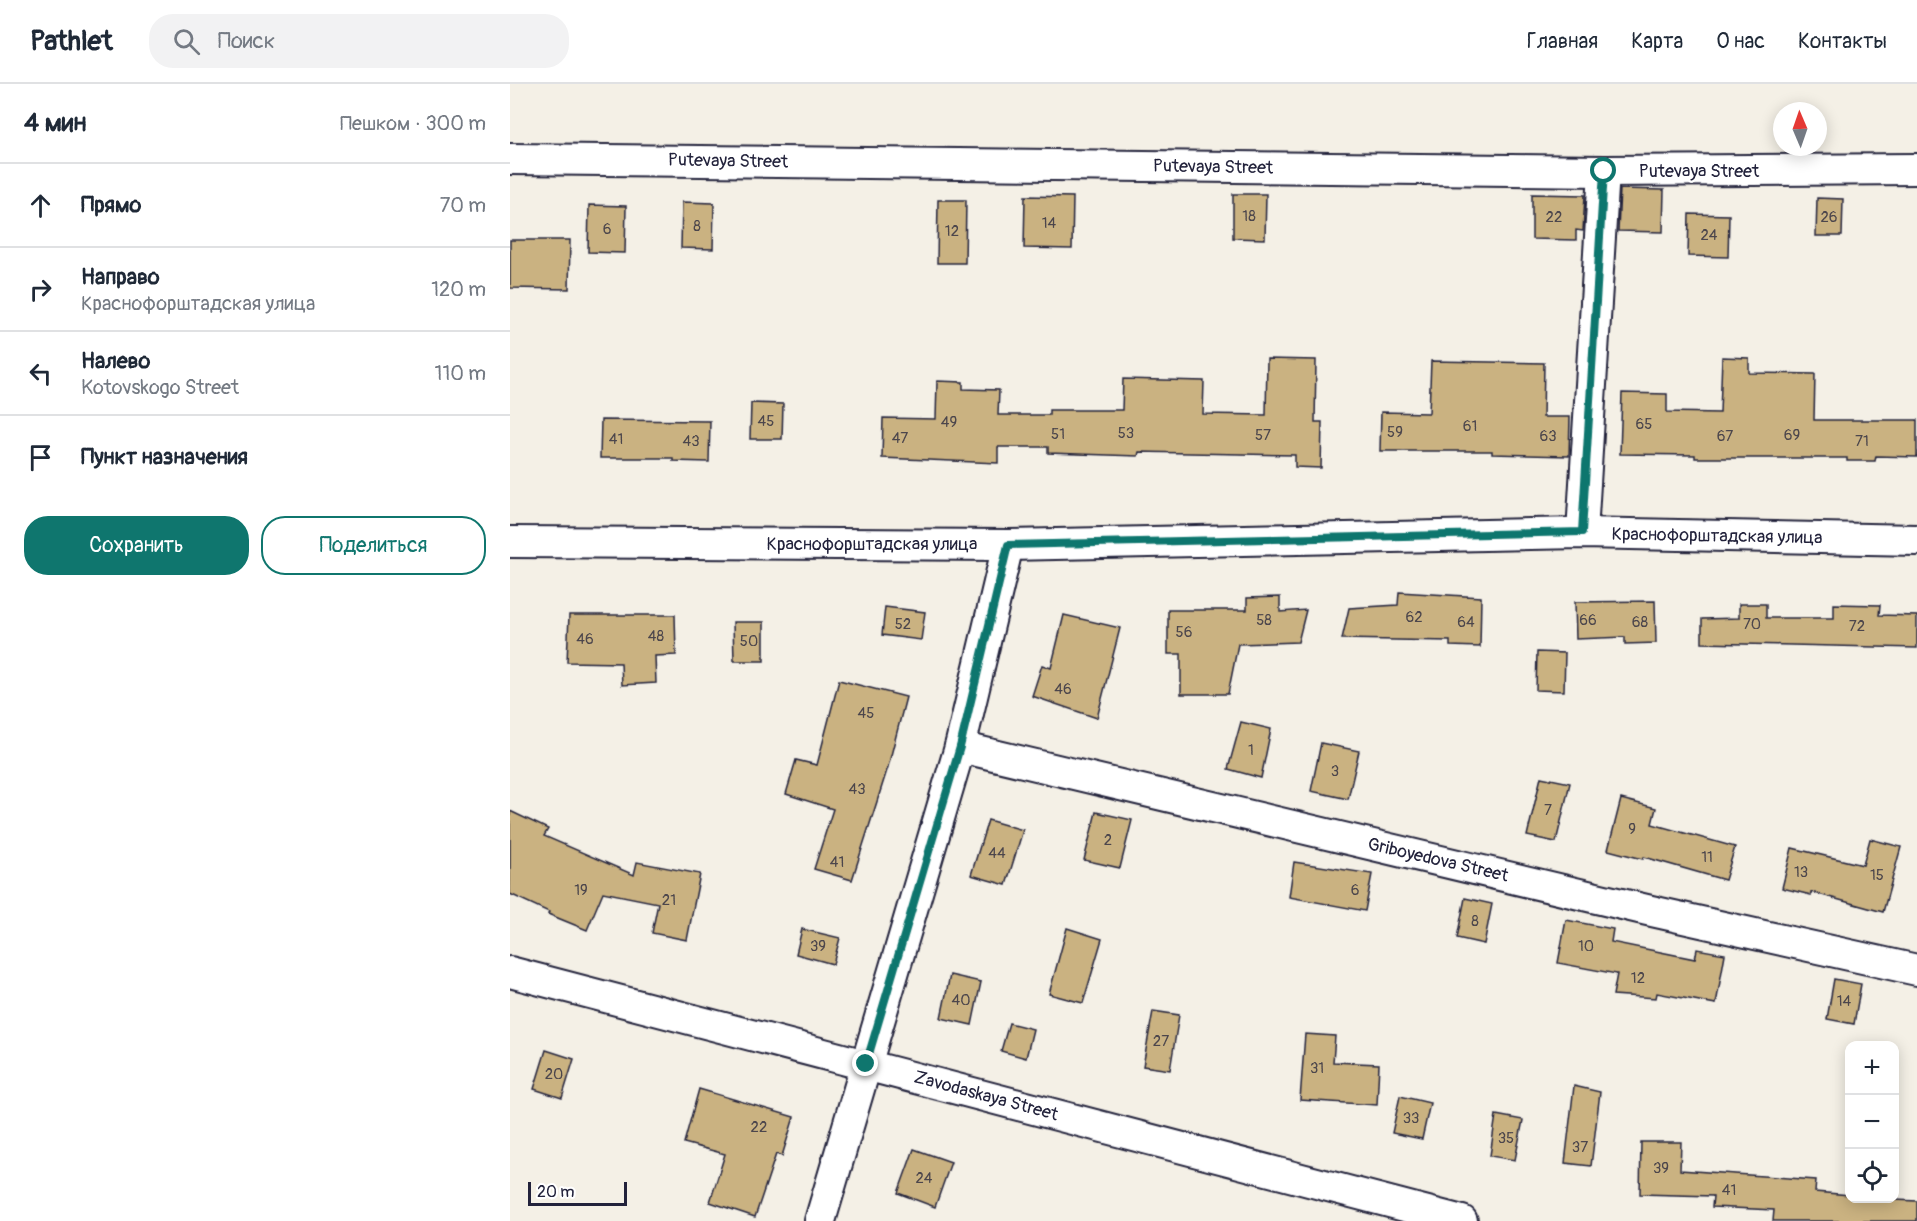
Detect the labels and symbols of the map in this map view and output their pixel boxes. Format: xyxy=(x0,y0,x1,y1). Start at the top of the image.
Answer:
north arrow xyxy=(1773,102,1827,156)
street label: Putevaya Street xyxy=(668,148,789,174)
street label: Putevaya Street xyxy=(1153,154,1274,180)
route start xyxy=(1590,157,1616,183)
street label: Putevaya Street xyxy=(1639,160,1760,183)
house number: 18 xyxy=(1242,207,1256,226)
house number: 22 xyxy=(1546,208,1562,227)
house number: 26 xyxy=(1820,208,1838,227)
house number: 14 xyxy=(1042,214,1057,233)
house number: 8 xyxy=(693,217,701,236)
house number: 6 xyxy=(603,220,611,239)
house number: 12 xyxy=(945,222,959,241)
house number: 24 xyxy=(1700,226,1718,245)
house number: 45 xyxy=(758,412,774,431)
house number: 49 xyxy=(941,413,957,432)
house number: 65 xyxy=(1636,415,1652,434)
house number: 61 xyxy=(1463,417,1477,436)
house number: 59 xyxy=(1387,423,1403,442)
house number: 53 xyxy=(1118,424,1134,443)
house number: 51 xyxy=(1051,425,1065,444)
house number: 57 xyxy=(1255,426,1271,445)
house number: 69 xyxy=(1784,426,1800,445)
house number: 63 xyxy=(1539,427,1557,446)
house number: 67 xyxy=(1717,427,1733,446)
house number: 47 xyxy=(892,429,908,448)
house number: 41 xyxy=(609,430,623,449)
house number: 43 xyxy=(682,432,700,451)
house number: 71 xyxy=(1855,432,1869,451)
street label: Краснофорштадская улица xyxy=(1611,523,1823,549)
street label: Краснофорштадская улица xyxy=(767,533,977,556)
house number: 62 xyxy=(1405,608,1423,627)
house number: 58 xyxy=(1256,611,1272,630)
house number: 66 xyxy=(1579,611,1597,630)
house number: 64 xyxy=(1457,613,1475,632)
house number: 68 xyxy=(1632,613,1649,632)
house number: 52 xyxy=(895,615,911,634)
house number: 70 xyxy=(1743,615,1761,634)
house number: 72 xyxy=(1849,617,1865,636)
house number: 56 xyxy=(1176,623,1192,642)
house number: 48 xyxy=(648,627,665,646)
house number: 46 xyxy=(576,630,594,649)
house number: 50 xyxy=(740,632,758,651)
house number: 46 xyxy=(1054,680,1072,699)
house number: 45 xyxy=(858,704,874,723)
house number: 1 xyxy=(1248,741,1254,760)
house number: 3 xyxy=(1331,762,1339,781)
house number: 43 xyxy=(848,780,866,799)
house number: 7 xyxy=(1544,801,1552,820)
house number: 9 xyxy=(1628,820,1636,839)
house number: 2 xyxy=(1104,831,1112,850)
street label: Griboyedova Street xyxy=(1365,833,1511,888)
house number: 44 xyxy=(988,844,1006,863)
house number: 11 xyxy=(1701,848,1713,867)
house number: 41 xyxy=(830,853,844,872)
house number: 13 xyxy=(1794,863,1808,882)
house number: 15 xyxy=(1870,866,1884,885)
house number: 19 xyxy=(574,881,588,900)
house number: 6 xyxy=(1351,881,1359,900)
house number: 21 xyxy=(662,891,676,910)
house number: 8 xyxy=(1471,912,1479,931)
house number: 39 xyxy=(810,937,826,956)
house number: 10 xyxy=(1578,937,1594,956)
house number: 12 xyxy=(1631,969,1645,988)
house number: 40 xyxy=(952,991,970,1010)
house number: 14 xyxy=(1837,992,1852,1011)
house number: 27 xyxy=(1153,1032,1169,1051)
route end xyxy=(852,1050,878,1076)
house number: 31 xyxy=(1310,1059,1324,1078)
house number: 20 xyxy=(545,1065,563,1084)
street label: Zavodaskaya Street xyxy=(911,1066,1061,1126)
house number: 33 xyxy=(1403,1109,1419,1128)
house number: 22 xyxy=(751,1118,767,1137)
house number: 35 xyxy=(1498,1129,1514,1148)
house number: 37 xyxy=(1572,1138,1588,1157)
house number: 39 xyxy=(1653,1159,1669,1178)
house number: 24 xyxy=(915,1169,933,1188)
scale bar xyxy=(528,1179,627,1206)
house number: 41 xyxy=(1722,1181,1736,1200)

